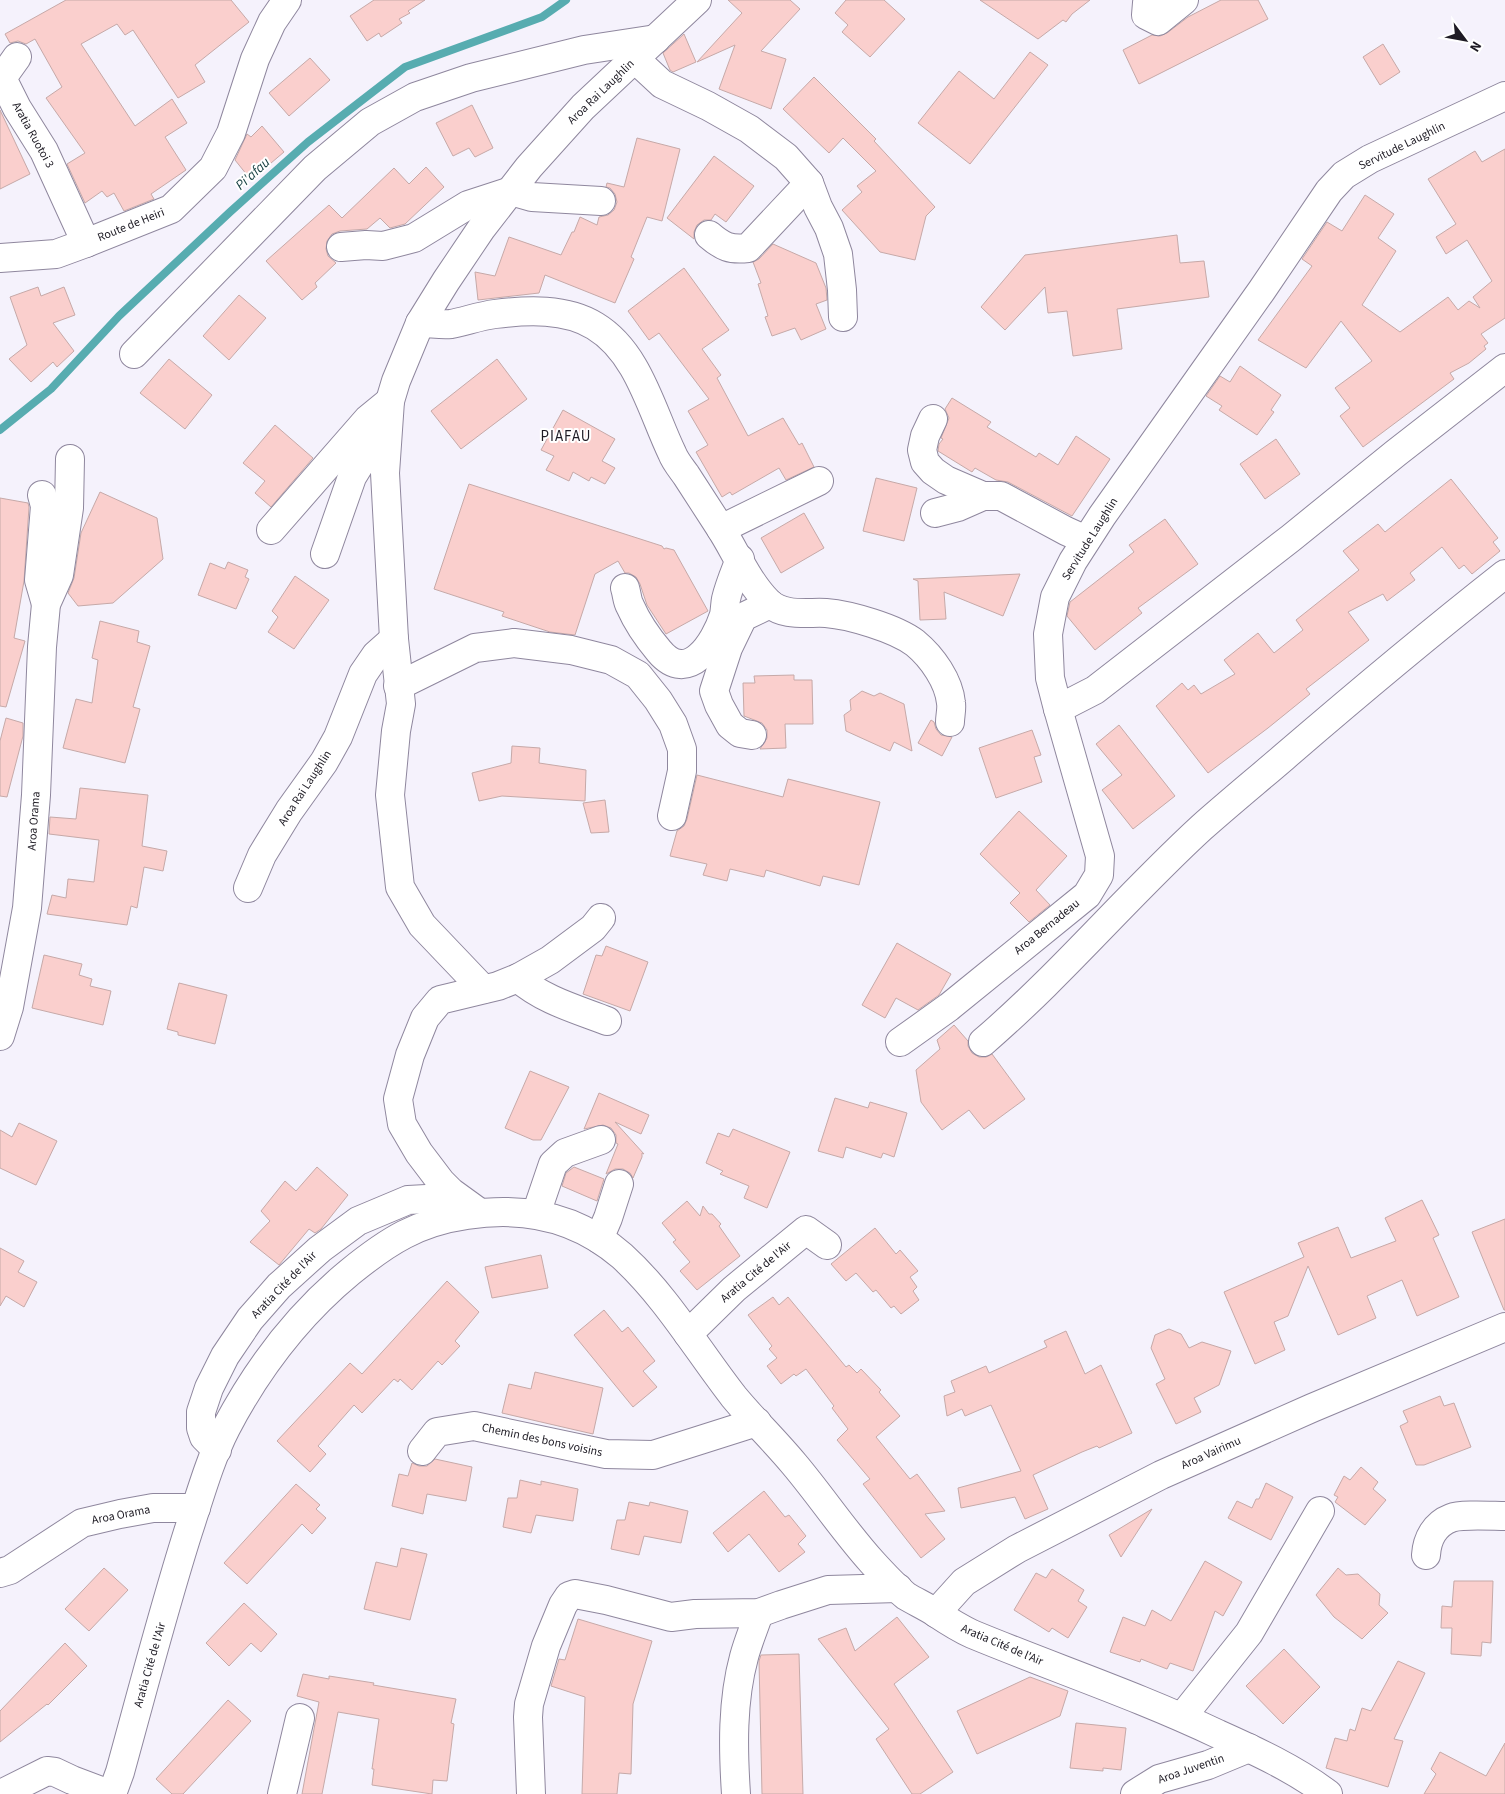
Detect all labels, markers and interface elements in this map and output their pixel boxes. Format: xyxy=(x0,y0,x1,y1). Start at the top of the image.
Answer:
north arrow xyxy=(1440,15,1490,65)
text: N xyxy=(1464,37,1486,56)
street label: Aroa Rai Laughlin xyxy=(564,56,638,128)
street label: Aratia Ruotoi 3 xyxy=(8,99,58,171)
street label: Servitude Laughlin xyxy=(1356,118,1448,174)
water label: Pi'afau xyxy=(231,153,275,195)
street label: Route de Heiri xyxy=(95,204,167,246)
district label: PIAFAU xyxy=(540,426,592,447)
street label: Servitude Laughlin xyxy=(1058,494,1122,584)
street label: Aroa Rai Laughlin xyxy=(274,747,336,829)
street label: Aroa Orama xyxy=(23,791,45,851)
street label: Aroa Bernadeau xyxy=(1011,895,1083,959)
street label: Aratia Cité de l'Air xyxy=(717,1237,796,1307)
street label: Aratia Cité de l'Air xyxy=(247,1247,321,1322)
street label: Chemin des bons voisins xyxy=(480,1419,604,1461)
street label: Aroa Vairimu xyxy=(1178,1432,1244,1474)
street label: Aroa Orama xyxy=(90,1501,152,1529)
street label: Aratia Cité de l'Air xyxy=(130,1620,171,1710)
street label: Aratia Cité de l'Air xyxy=(958,1620,1047,1670)
street label: Aroa Juventin xyxy=(1155,1750,1227,1788)

